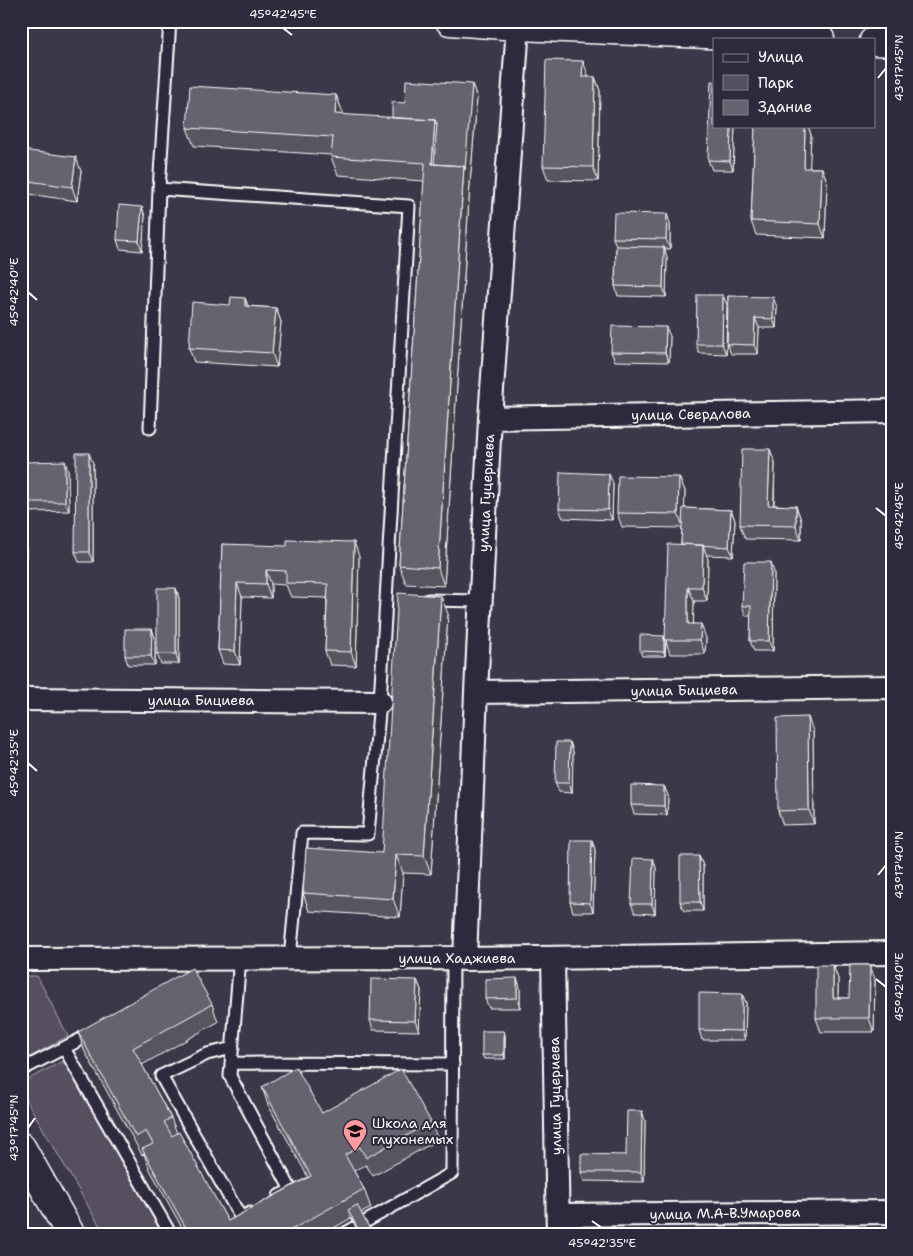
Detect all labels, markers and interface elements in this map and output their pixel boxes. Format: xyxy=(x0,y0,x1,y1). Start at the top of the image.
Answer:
text: 45°42'45"E xyxy=(249,6,317,22)
text: 43°17'45"N xyxy=(891,35,907,101)
legend xyxy=(713,38,876,128)
text: Улица xyxy=(758,47,804,67)
text: Парк xyxy=(758,73,794,93)
text: Здание xyxy=(758,97,812,117)
text: 45°42'40"E xyxy=(6,257,22,327)
street label: улица Свердлова xyxy=(631,404,751,424)
street label: улица Гуцериева xyxy=(474,433,498,552)
text: 45°42'45"E xyxy=(891,482,907,550)
street label: улица Бициева xyxy=(631,680,738,700)
street label: улица Бициева xyxy=(148,691,255,709)
text: 45°42'35"E xyxy=(6,729,22,797)
text: 43°17'40"N xyxy=(891,831,907,899)
street label: улица Хаджиева xyxy=(398,949,516,967)
text: 45°42'40"E xyxy=(891,952,907,1022)
street label: улица Гуцериева xyxy=(545,1037,565,1155)
text: 43°17'45"N xyxy=(6,1095,22,1161)
place label: Школа для глухонемых xyxy=(372,1114,453,1148)
school or university icon: Школа для глухонемых xyxy=(342,1118,368,1152)
street label: улица М.А-В.Умарова xyxy=(650,1203,801,1223)
text: 45°42'35"E xyxy=(568,1235,636,1251)

